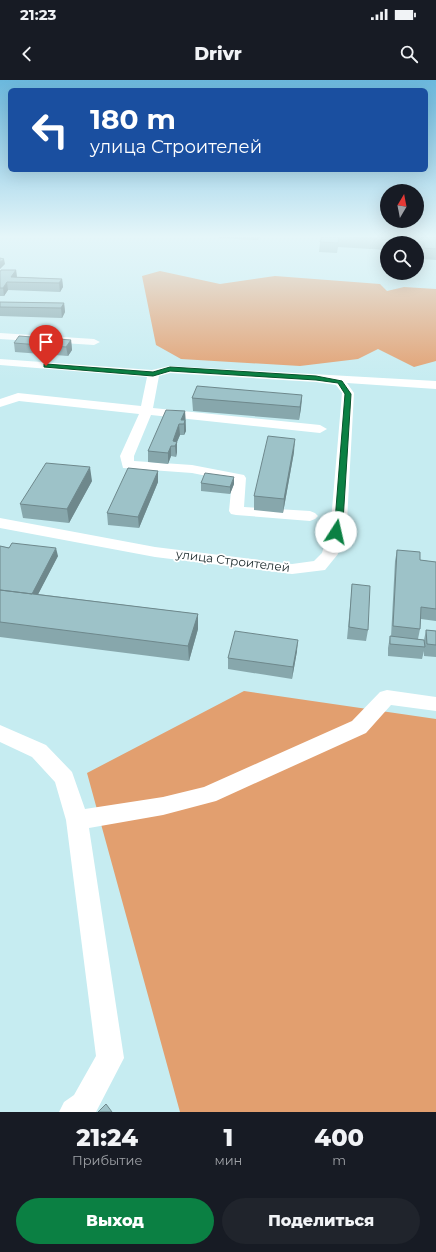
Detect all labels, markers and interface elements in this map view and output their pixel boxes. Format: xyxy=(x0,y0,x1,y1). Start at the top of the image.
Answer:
text: 21:23 xyxy=(20,5,56,24)
icon: back xyxy=(16,43,38,65)
text: Drivr xyxy=(194,43,242,65)
icon: search xyxy=(398,43,420,65)
text: 180 m xyxy=(90,102,176,136)
icon: left xyxy=(24,104,76,156)
text: улица Строителей xyxy=(90,136,262,158)
north arrow xyxy=(380,184,424,228)
map controls xyxy=(380,184,424,280)
button: search xyxy=(380,236,424,280)
pin xyxy=(29,325,63,366)
icon: arrive xyxy=(35,331,57,353)
position arrow xyxy=(315,511,357,553)
street label: улица Строителей xyxy=(174,546,291,575)
text: 21:24 xyxy=(76,1123,138,1152)
text: 1 xyxy=(224,1123,233,1152)
text: 400 xyxy=(314,1123,364,1152)
text: Прибытие xyxy=(72,1152,142,1168)
text: мин xyxy=(214,1152,242,1168)
text: m xyxy=(332,1152,346,1168)
button: Выход xyxy=(16,1198,214,1244)
button: Поделиться xyxy=(222,1198,420,1244)

